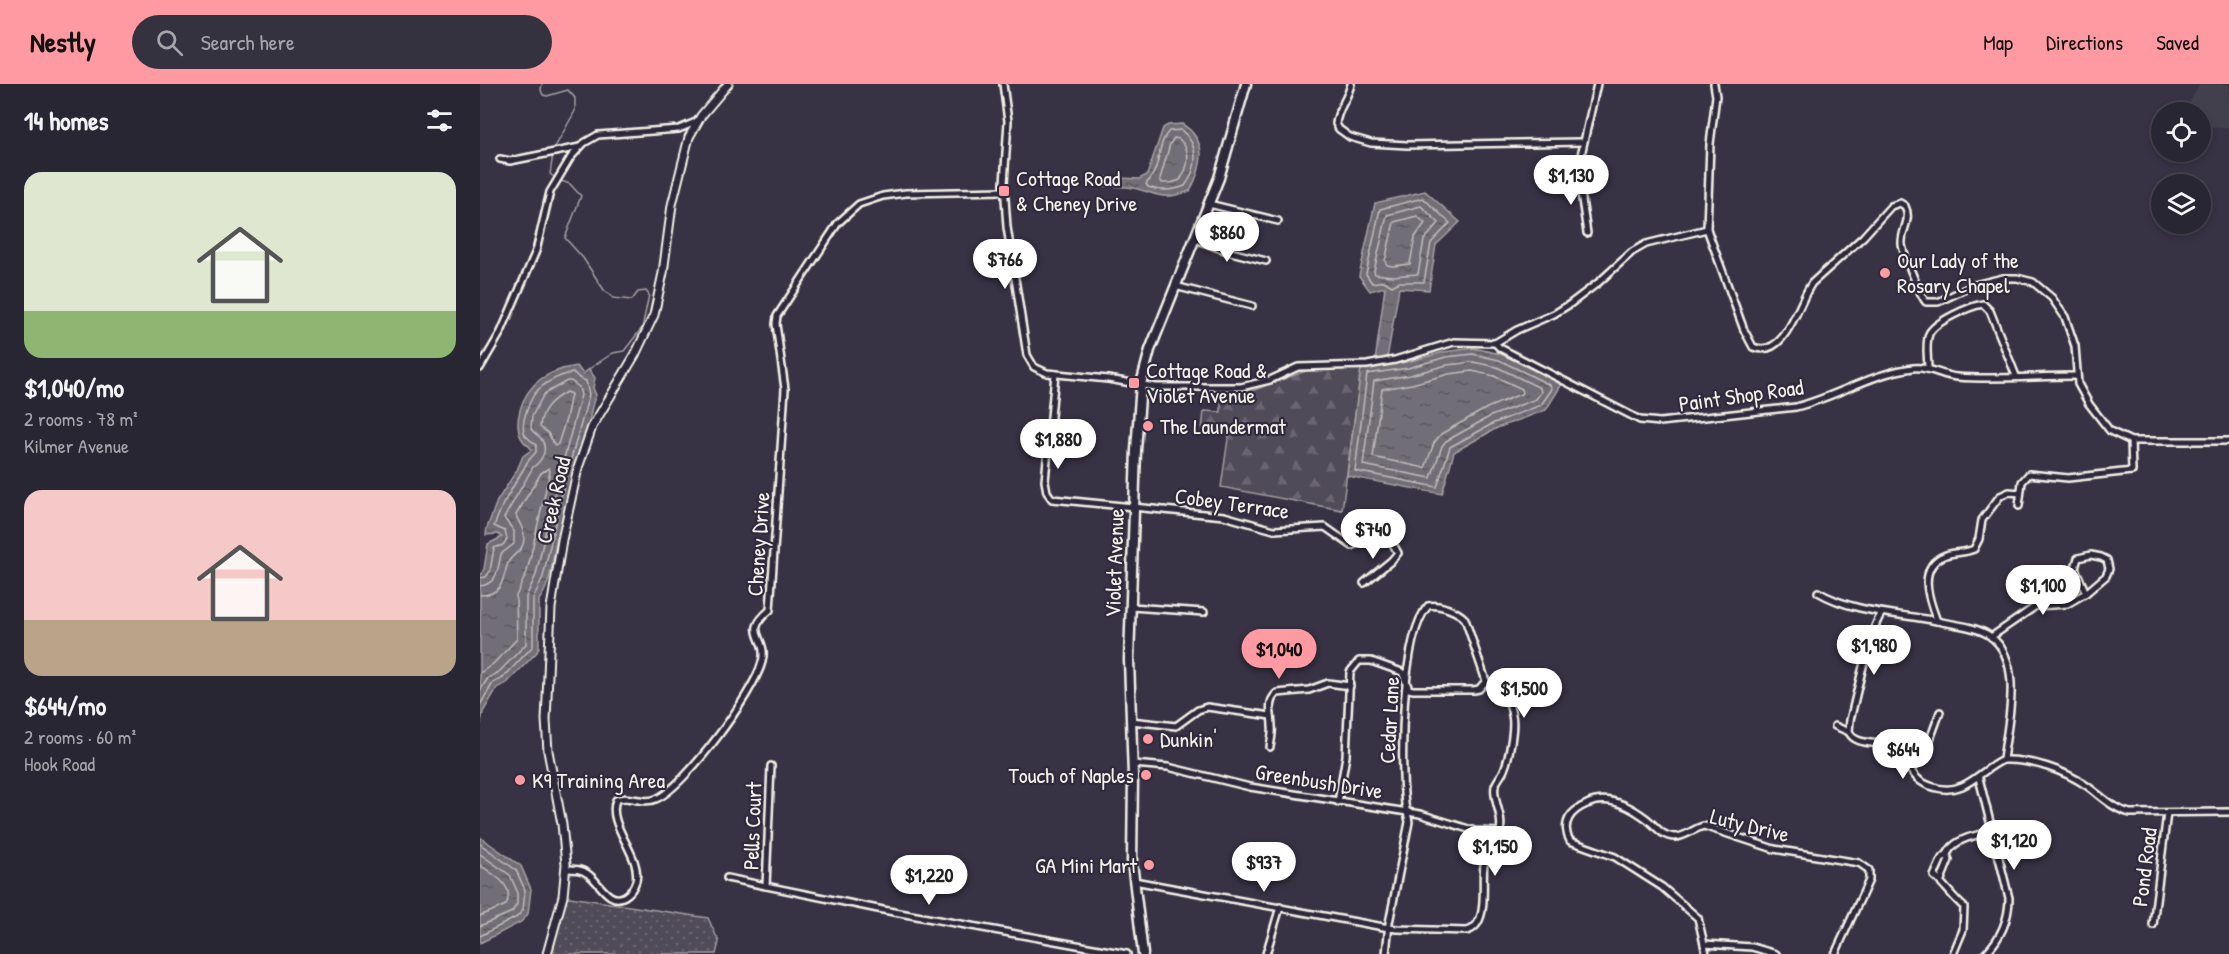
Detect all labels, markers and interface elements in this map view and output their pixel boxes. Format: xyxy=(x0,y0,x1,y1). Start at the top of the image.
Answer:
search box xyxy=(132,15,552,69)
text: Nestly xyxy=(30,23,96,61)
icon: search xyxy=(153,26,186,59)
text: Search here xyxy=(201,27,295,57)
text: Map xyxy=(1983,28,2013,57)
text: Directions xyxy=(2046,28,2123,57)
text: Saved xyxy=(2156,28,2199,57)
map controls xyxy=(2151,102,2211,234)
button: locate xyxy=(2151,102,2211,162)
text: 14 homes xyxy=(24,103,109,138)
icon: filters xyxy=(423,104,456,137)
pin: $1,130 xyxy=(1522,155,1620,206)
text: $1,130 xyxy=(1548,161,1594,188)
place label: Cottage Road & Cheney Drive xyxy=(1016,163,1137,218)
button: layers xyxy=(2151,174,2211,234)
marker: Cottage Road & Cheney Drive xyxy=(997,184,1011,198)
icon: home xyxy=(186,211,294,319)
pin: $860 xyxy=(1191,212,1263,263)
text: $860 xyxy=(1209,218,1245,245)
pin: $766 xyxy=(969,239,1041,290)
text: $766 xyxy=(987,245,1023,272)
place label: Our Lady of the Rosary Chapel xyxy=(1897,245,2019,300)
marker: Our Lady of the Rosary Chapel xyxy=(1878,266,1892,280)
place label: Cottage Road & Violet Avenue xyxy=(1146,355,1267,410)
text: $1,040/mo xyxy=(24,370,124,405)
street label: Paint Shop Road xyxy=(1677,371,1806,419)
marker: Cottage Road & Violet Avenue xyxy=(1127,376,1141,390)
text: 2 rooms · 78 m² xyxy=(24,405,138,432)
place label: The Laundermat xyxy=(1160,411,1286,441)
pin: $1,880 xyxy=(1009,419,1107,470)
marker: The Laundermat xyxy=(1141,419,1155,433)
text: $1,880 xyxy=(1034,425,1082,452)
text: Kilmer Avenue xyxy=(24,432,129,459)
street label: Creek Road xyxy=(528,453,578,546)
street label: Cobey Terrace xyxy=(1173,480,1291,526)
street label: Cheney Drive xyxy=(739,491,777,597)
street label: Violet Avenue xyxy=(1097,508,1131,618)
pin: $740 xyxy=(1337,509,1409,560)
text: $740 xyxy=(1355,515,1391,542)
icon: home xyxy=(186,529,294,637)
pin: $1,100 xyxy=(1994,565,2092,616)
text: $1,100 xyxy=(2020,571,2066,598)
pin: $1,980 xyxy=(1825,625,1923,676)
pin: $1,040 xyxy=(1230,629,1328,680)
text: $1,980 xyxy=(1851,631,1897,658)
text: $1,040 xyxy=(1256,635,1302,662)
pin: $1,500 xyxy=(1475,668,1573,719)
text: $1,500 xyxy=(1500,674,1548,701)
street label: Cedar Lane xyxy=(1372,676,1406,764)
text: $644/mo xyxy=(24,688,106,723)
text: 2 rooms · 60 m² xyxy=(24,723,136,750)
place label: Dunkin' xyxy=(1160,724,1217,754)
pin: $644 xyxy=(1867,729,1939,780)
marker: Dunkin' xyxy=(1141,732,1155,746)
text: $644 xyxy=(1886,735,1920,762)
text: Hook Road xyxy=(24,750,95,777)
street label: Greenbush Drive xyxy=(1253,756,1385,806)
place label: Touch of Naples xyxy=(1009,760,1134,790)
place label: K9 Training Area xyxy=(532,765,666,795)
marker: Touch of Naples xyxy=(1139,768,1153,782)
marker: K9 Training Area xyxy=(513,773,527,787)
street label: Pells Court xyxy=(735,781,769,871)
street label: Luty Drive xyxy=(1707,801,1793,849)
pin: $1,120 xyxy=(1965,820,2063,871)
pin: $1,150 xyxy=(1446,826,1544,877)
text: $1,120 xyxy=(1990,826,2038,853)
street label: Pond Road xyxy=(2124,826,2164,908)
text: $1,150 xyxy=(1472,832,1518,859)
pin: $937 xyxy=(1228,842,1300,893)
text: $937 xyxy=(1246,848,1282,875)
place label: GA Mini Mart xyxy=(1035,850,1137,880)
pin: $1,220 xyxy=(880,855,978,906)
marker: GA Mini Mart xyxy=(1142,858,1156,872)
text: $1,220 xyxy=(904,861,954,888)

